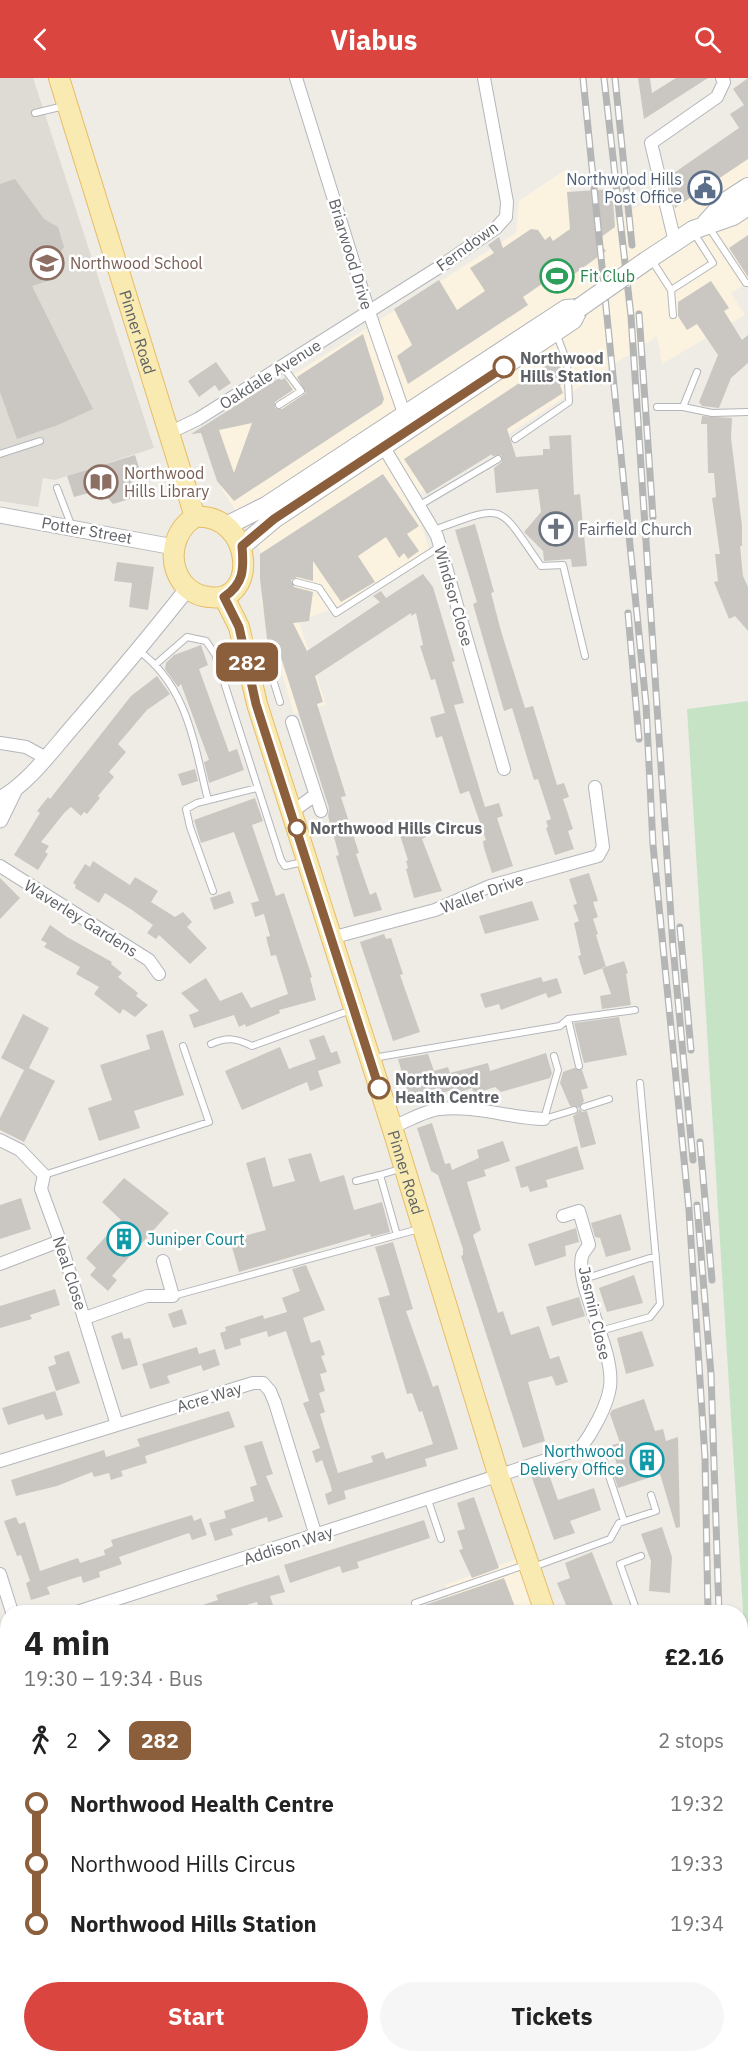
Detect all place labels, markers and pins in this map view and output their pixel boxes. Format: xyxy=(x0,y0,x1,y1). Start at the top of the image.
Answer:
place label: Northwood Hills Post Office xyxy=(566,169,682,207)
public building icon: Northwood Hills Post Office xyxy=(687,170,723,206)
school or university icon: Northwood School xyxy=(29,245,65,281)
place label: Northwood School xyxy=(70,253,203,273)
sports icon: Fit Club xyxy=(539,258,575,294)
place label: Fit Club xyxy=(580,266,635,286)
place label: Northwood Hills Station xyxy=(520,348,612,386)
marker: Northwood Hills Station xyxy=(493,356,515,378)
place label: Northwood Hills Library xyxy=(124,463,209,501)
library icon: Northwood Hills Library xyxy=(83,464,119,500)
church icon: Fairfield Church xyxy=(538,511,574,547)
place label: Fairfield Church xyxy=(579,519,692,539)
place label: Northwood Hills Circus xyxy=(310,818,482,838)
marker: Northwood Hills Circus xyxy=(288,819,306,837)
place label: Northwood Health Centre xyxy=(395,1069,499,1107)
marker: Northwood Health Centre xyxy=(368,1077,390,1099)
building icon: Juniper Court xyxy=(106,1221,142,1257)
place label: Juniper Court xyxy=(147,1229,245,1249)
place label: Northwood Delivery Office xyxy=(519,1441,624,1479)
building icon: Northwood Delivery Office xyxy=(629,1442,665,1478)

